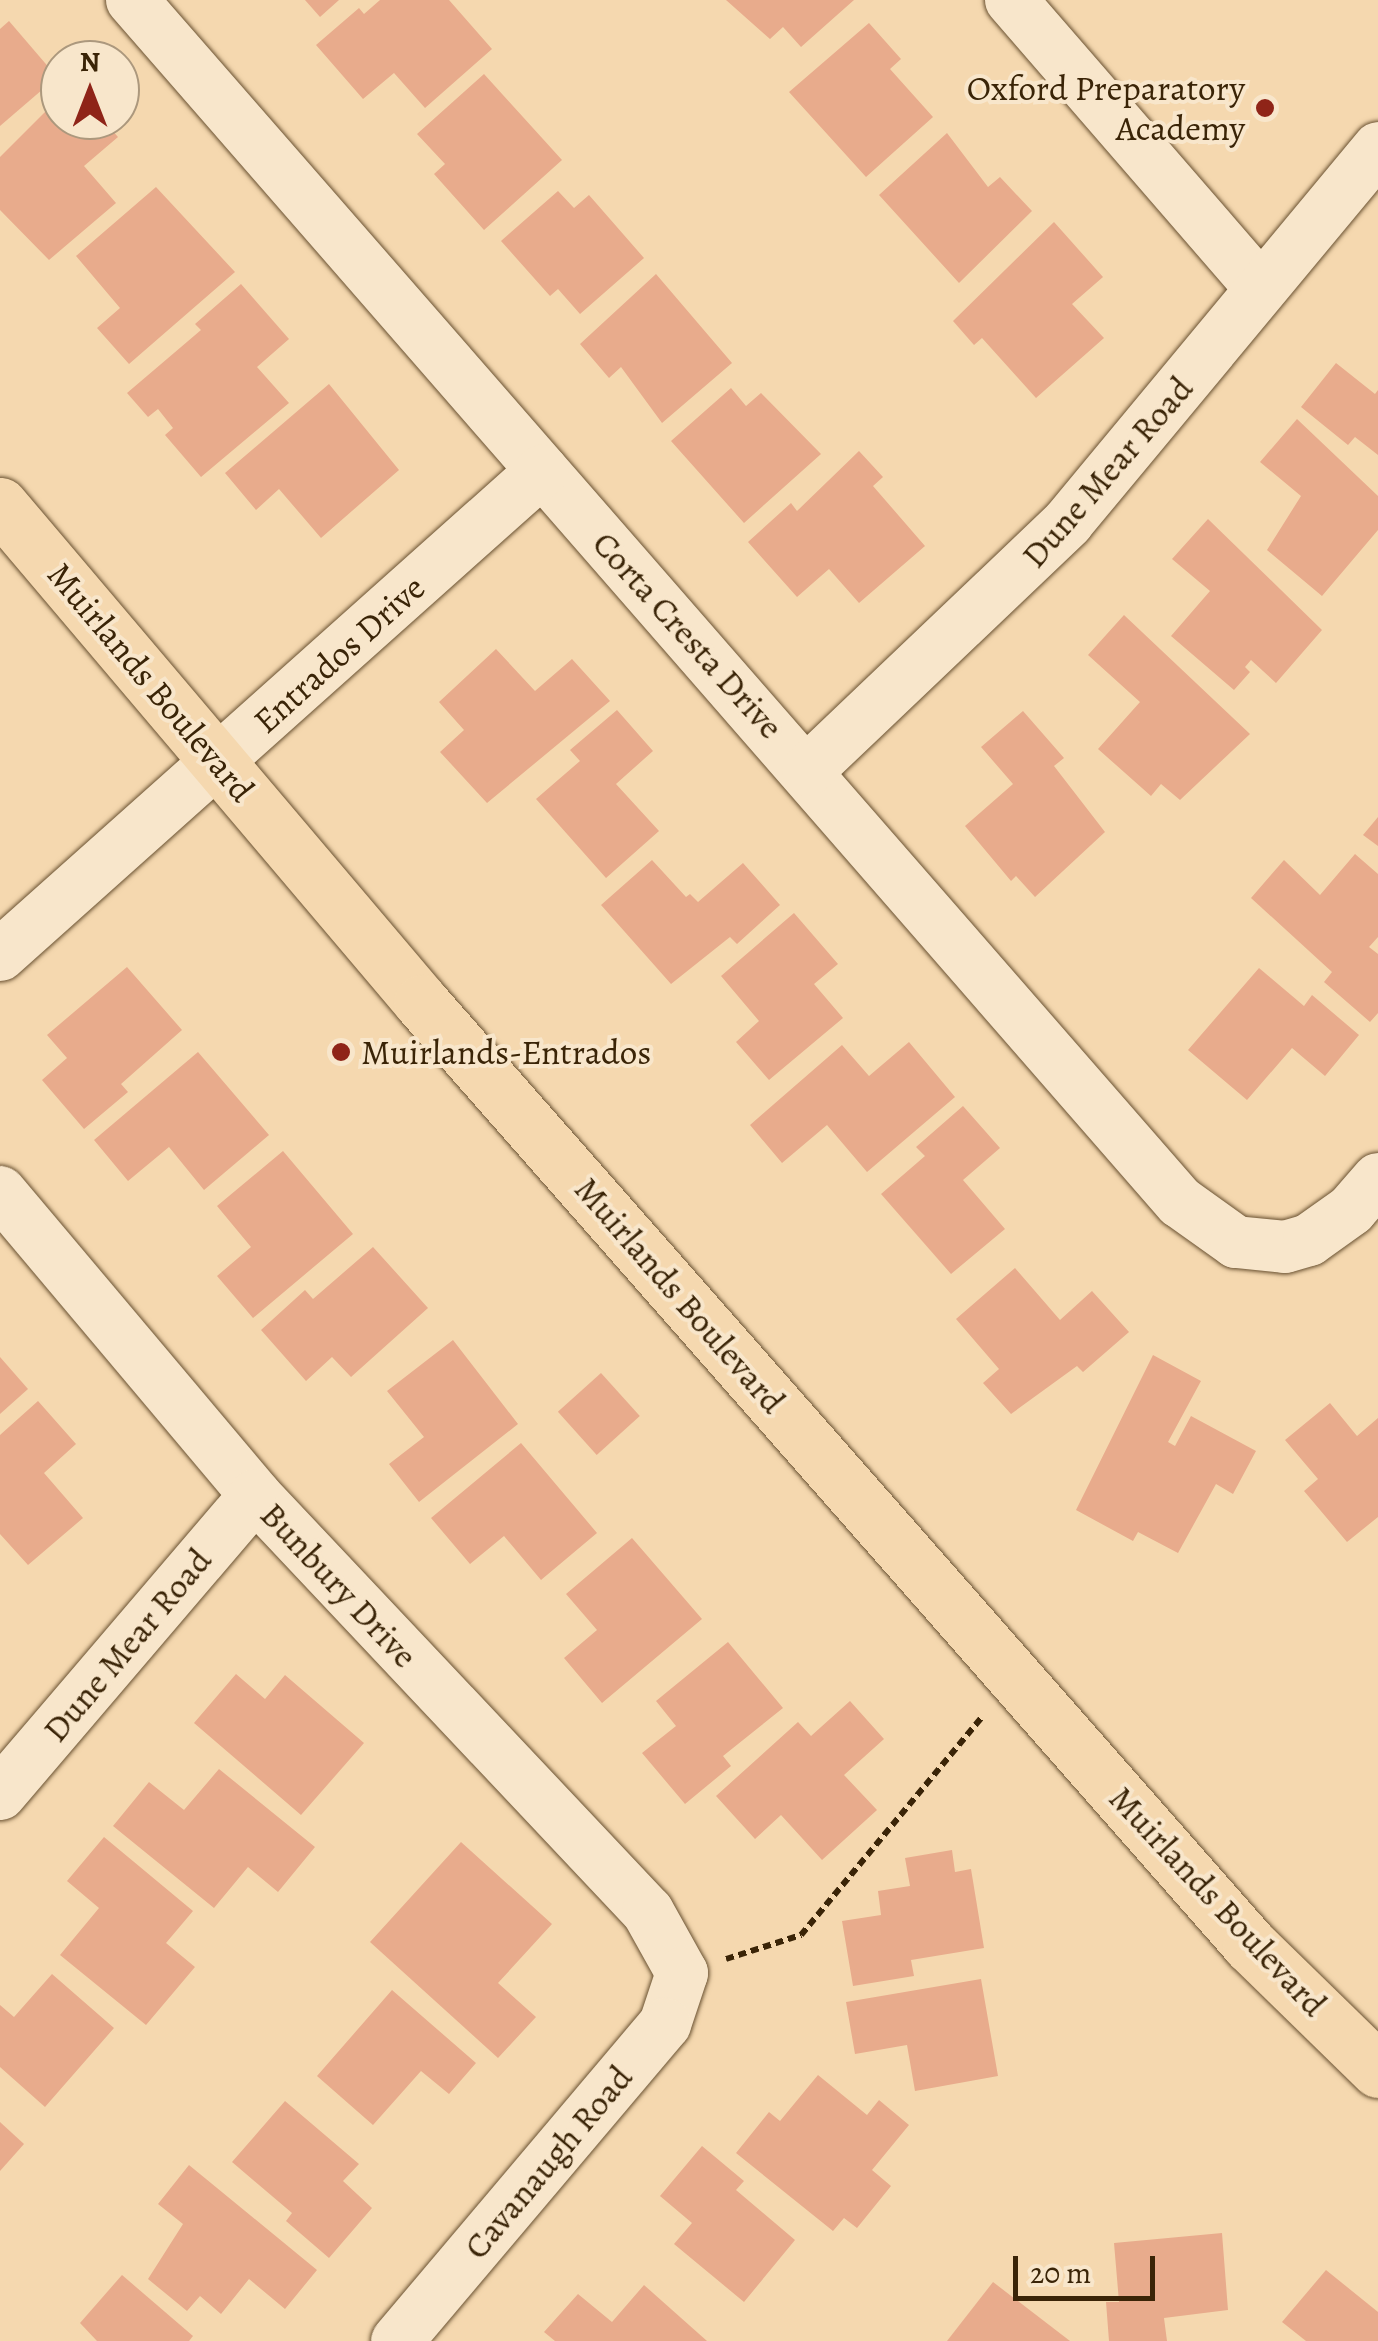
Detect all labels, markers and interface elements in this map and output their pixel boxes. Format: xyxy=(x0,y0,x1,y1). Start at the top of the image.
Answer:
north arrow xyxy=(40,40,140,140)
text: N xyxy=(80,43,100,81)
place label: Oxford Preparatory Academy xyxy=(967,67,1245,149)
marker: Oxford Preparatory Academy xyxy=(1254,97,1276,119)
street label: Dune Mear Road xyxy=(1013,368,1201,576)
street label: Corta Cresta Drive xyxy=(584,523,792,747)
street label: Muirlands Boulevard xyxy=(39,554,263,810)
street label: Entrados Drive xyxy=(245,566,433,742)
place label: Muirlands-Entrados xyxy=(361,1031,651,1073)
marker: Muirlands-Entrados xyxy=(330,1041,352,1063)
street label: Muirlands Boulevard xyxy=(566,1168,794,1422)
street label: Bunbury Drive xyxy=(252,1494,426,1676)
street label: Dune Mear Road xyxy=(34,1540,220,1750)
street label: Muirlands Boulevard xyxy=(1101,1777,1335,2025)
street label: Cavanaugh Road xyxy=(455,2057,641,2267)
scale bar xyxy=(1018,2236,1160,2298)
text: 20 m xyxy=(1030,2253,1091,2293)

